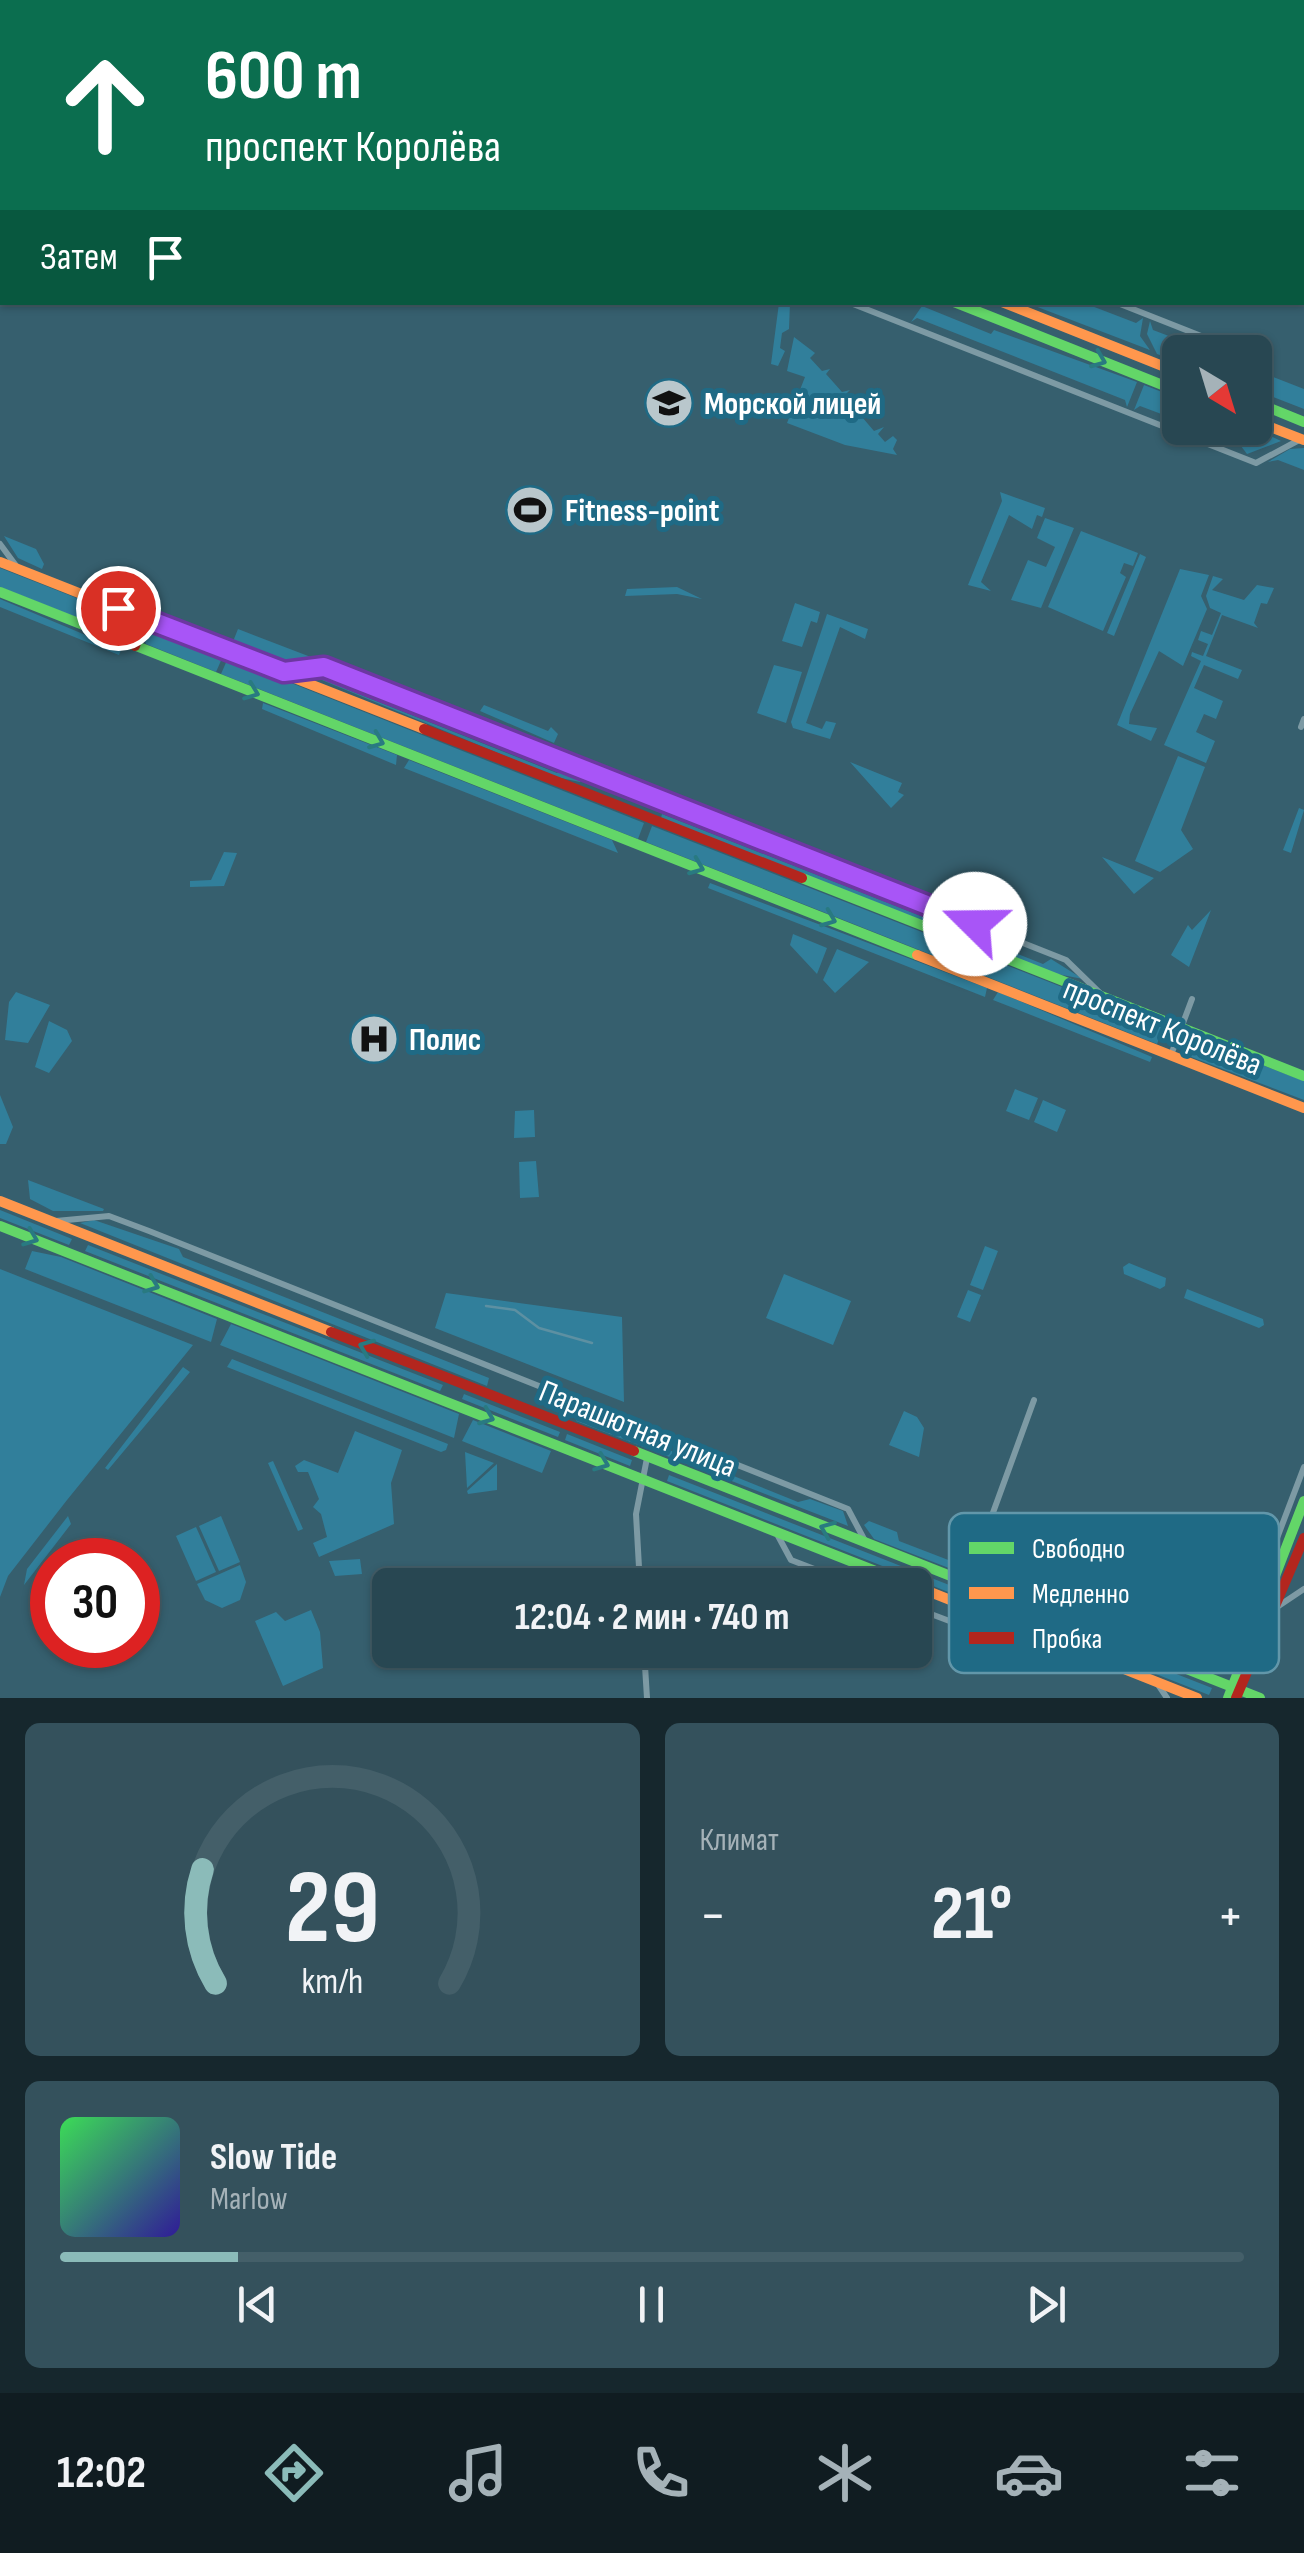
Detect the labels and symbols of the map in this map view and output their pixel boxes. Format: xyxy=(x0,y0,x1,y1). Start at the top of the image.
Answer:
north arrow xyxy=(1162,335,1272,445)
one-way arrow xyxy=(1090,348,1107,369)
school or university icon: Морской лицей xyxy=(643,377,695,429)
place label: Морской лицей xyxy=(704,385,881,424)
sports icon: Fitness-point xyxy=(504,484,556,536)
place label: Fitness-point xyxy=(565,492,719,531)
pin xyxy=(76,566,161,651)
one-way arrow xyxy=(242,680,259,700)
one-way arrow xyxy=(367,730,385,750)
one-way arrow xyxy=(688,855,705,875)
position arrow xyxy=(923,872,1027,976)
one-way arrow xyxy=(820,908,837,928)
street label: проспект Королёва xyxy=(1058,970,1267,1085)
hospital icon: Полис xyxy=(348,1013,400,1065)
place label: Полис xyxy=(409,1021,481,1060)
one-way arrow xyxy=(21,1226,38,1247)
one-way arrow xyxy=(143,1274,160,1294)
one-way arrow xyxy=(359,1339,376,1359)
street label: Парашютная улица xyxy=(533,1372,742,1487)
one-way arrow xyxy=(477,1406,495,1426)
one-way arrow xyxy=(592,1451,610,1471)
legend xyxy=(949,1513,1279,1673)
one-way arrow xyxy=(820,1521,837,1541)
text: Свободно xyxy=(1032,1533,1125,1566)
speed limit sign: 30 xyxy=(30,1538,160,1668)
text: Медленно xyxy=(1032,1578,1130,1611)
text: Пробка xyxy=(1032,1623,1102,1656)

